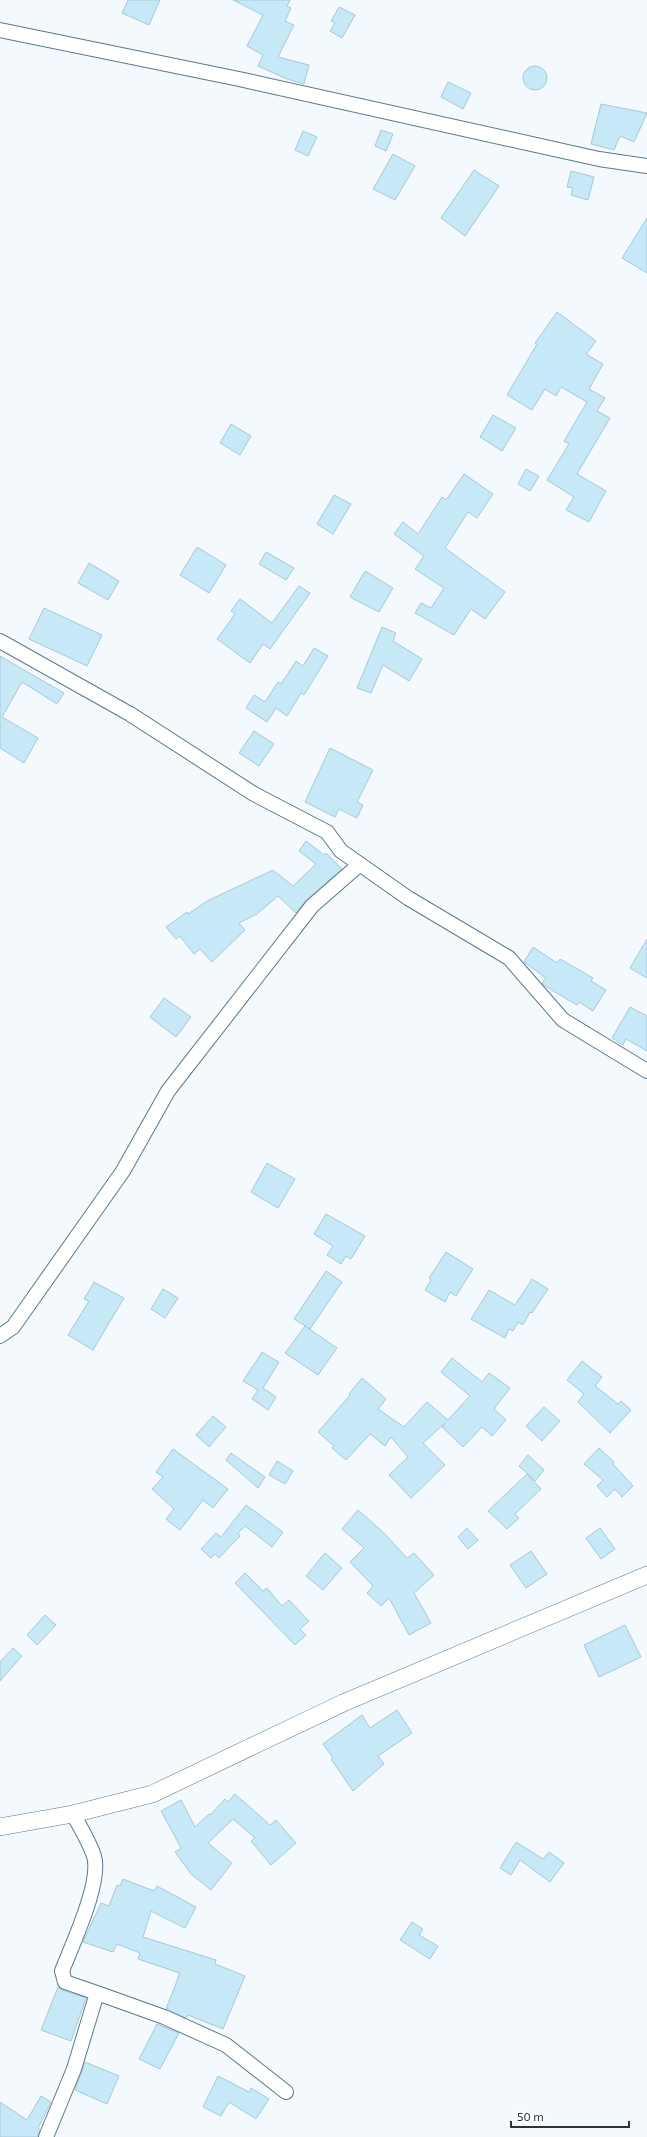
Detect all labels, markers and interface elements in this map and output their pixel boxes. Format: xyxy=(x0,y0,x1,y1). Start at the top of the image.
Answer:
scale bar xyxy=(511,2103,629,2129)
text: 50 m xyxy=(517,2109,544,2123)

